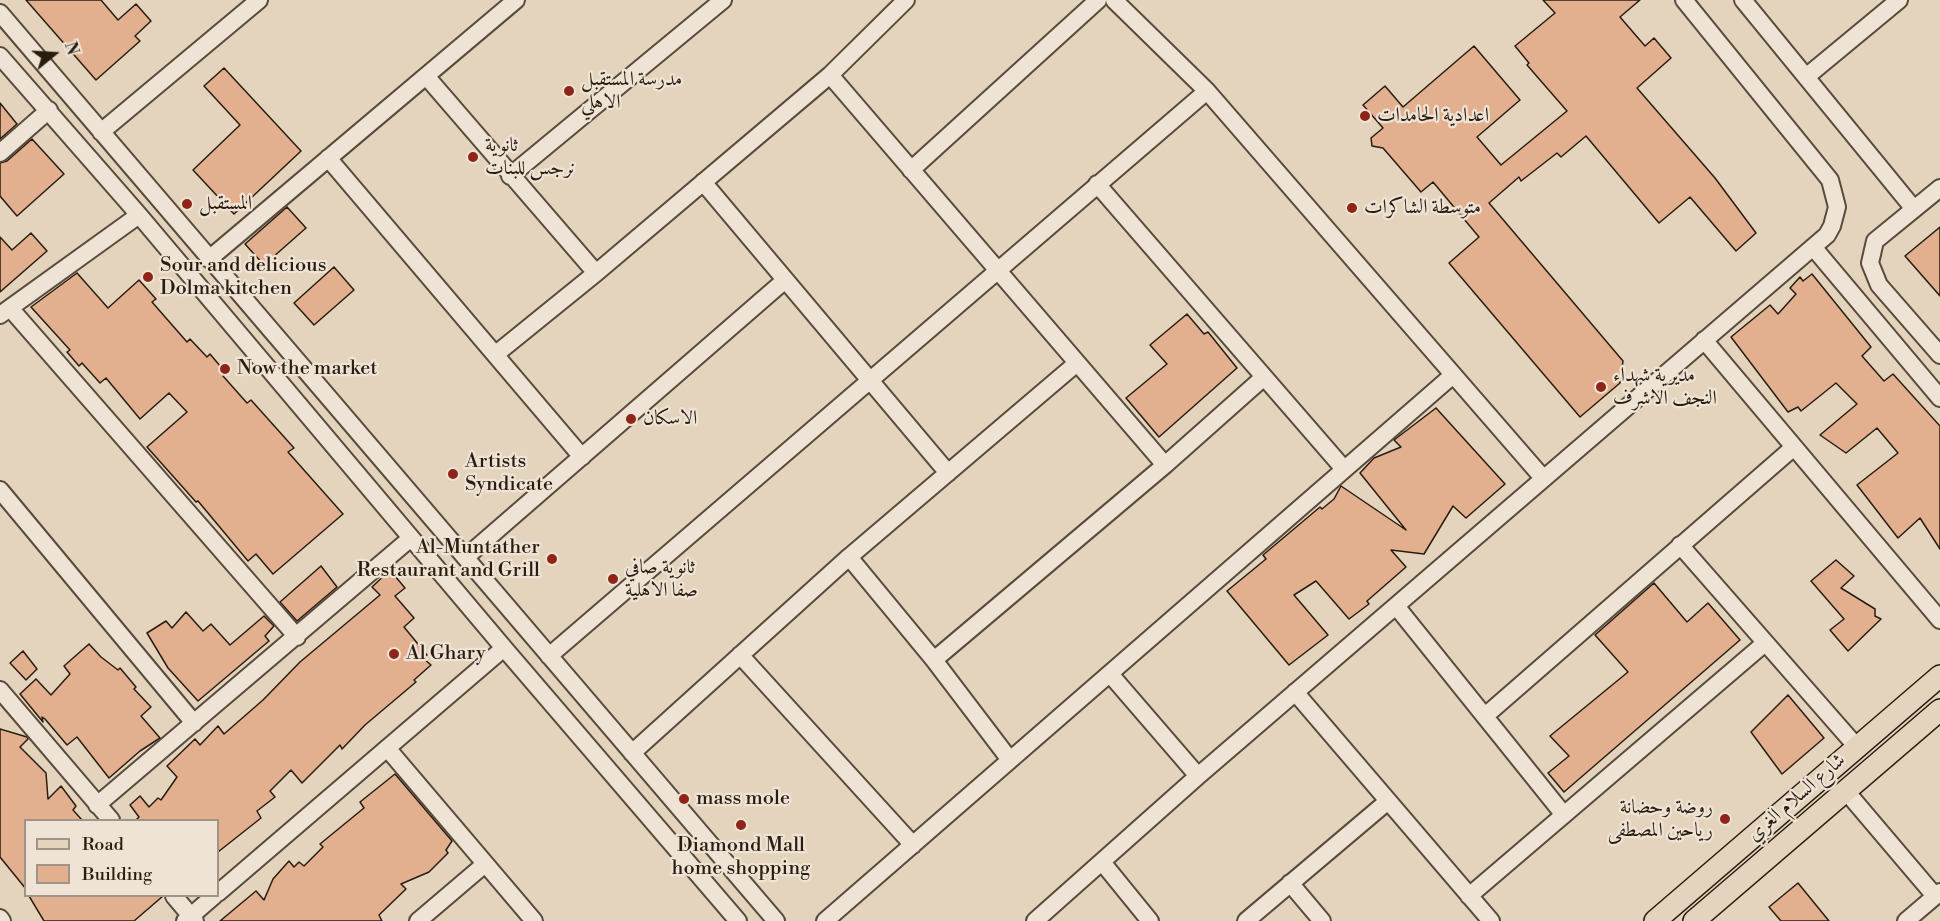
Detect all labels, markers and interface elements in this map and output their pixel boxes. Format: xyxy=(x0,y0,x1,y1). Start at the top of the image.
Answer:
north arrow xyxy=(24,24,84,84)
text: N xyxy=(60,39,83,58)
place label: مدرسة المستقبل الاهلي xyxy=(581,68,682,115)
marker: مدرسة المستقبل الاهلي xyxy=(562,84,576,98)
place label: اعدادية الحامدات xyxy=(1377,104,1489,128)
marker: اعدادية الحامدات xyxy=(1358,109,1372,123)
place label: ثانوية نرجس للبنات xyxy=(485,134,575,181)
marker: ثانوية نرجس للبنات xyxy=(466,150,480,164)
place label: المستقبل xyxy=(199,192,252,216)
place label: متوسطة الشاكرات xyxy=(1364,196,1481,220)
marker: المستقبل xyxy=(180,197,194,211)
marker: متوسطة الشاكرات xyxy=(1345,201,1359,215)
place label: Sour and delicious Dolma kitchen xyxy=(160,254,326,301)
marker: Sour and delicious Dolma kitchen xyxy=(141,270,155,284)
place label: Now the market xyxy=(237,357,377,381)
marker: Now the market xyxy=(218,362,232,376)
place label: مديرية شهداء النجف الاشرف xyxy=(1613,364,1717,411)
marker: مديرية شهداء النجف الاشرف xyxy=(1594,380,1608,394)
place label: الاسكان xyxy=(643,407,697,431)
marker: الاسكان xyxy=(624,412,638,426)
place label: Artists Syndicate xyxy=(465,450,553,497)
marker: Artists Syndicate xyxy=(446,467,460,481)
place label: Al-Muntather Restaurant and Grill xyxy=(357,536,540,583)
marker: Al-Muntather Restaurant and Grill xyxy=(545,552,559,566)
place label: ثانوية صافي صفا الاهلية xyxy=(625,556,698,603)
marker: ثانوية صافي صفا الاهلية xyxy=(606,572,620,586)
place label: Al Ghary xyxy=(406,642,486,666)
marker: Al Ghary xyxy=(387,647,401,661)
street label: شارع السلام الغري xyxy=(1743,749,1851,847)
place label: mass mole xyxy=(696,787,790,811)
marker: mass mole xyxy=(677,792,691,806)
place label: روضة وحضانة رياحين المصطفى xyxy=(1608,796,1713,843)
marker: روضة وحضانة رياحين المصطفى xyxy=(1718,812,1732,826)
marker: Diamond Mall home shopping xyxy=(734,818,748,832)
legend xyxy=(24,819,219,897)
text: Road xyxy=(82,833,124,856)
place label: Diamond Mall home shopping xyxy=(672,834,810,881)
text: Building xyxy=(82,863,152,886)

